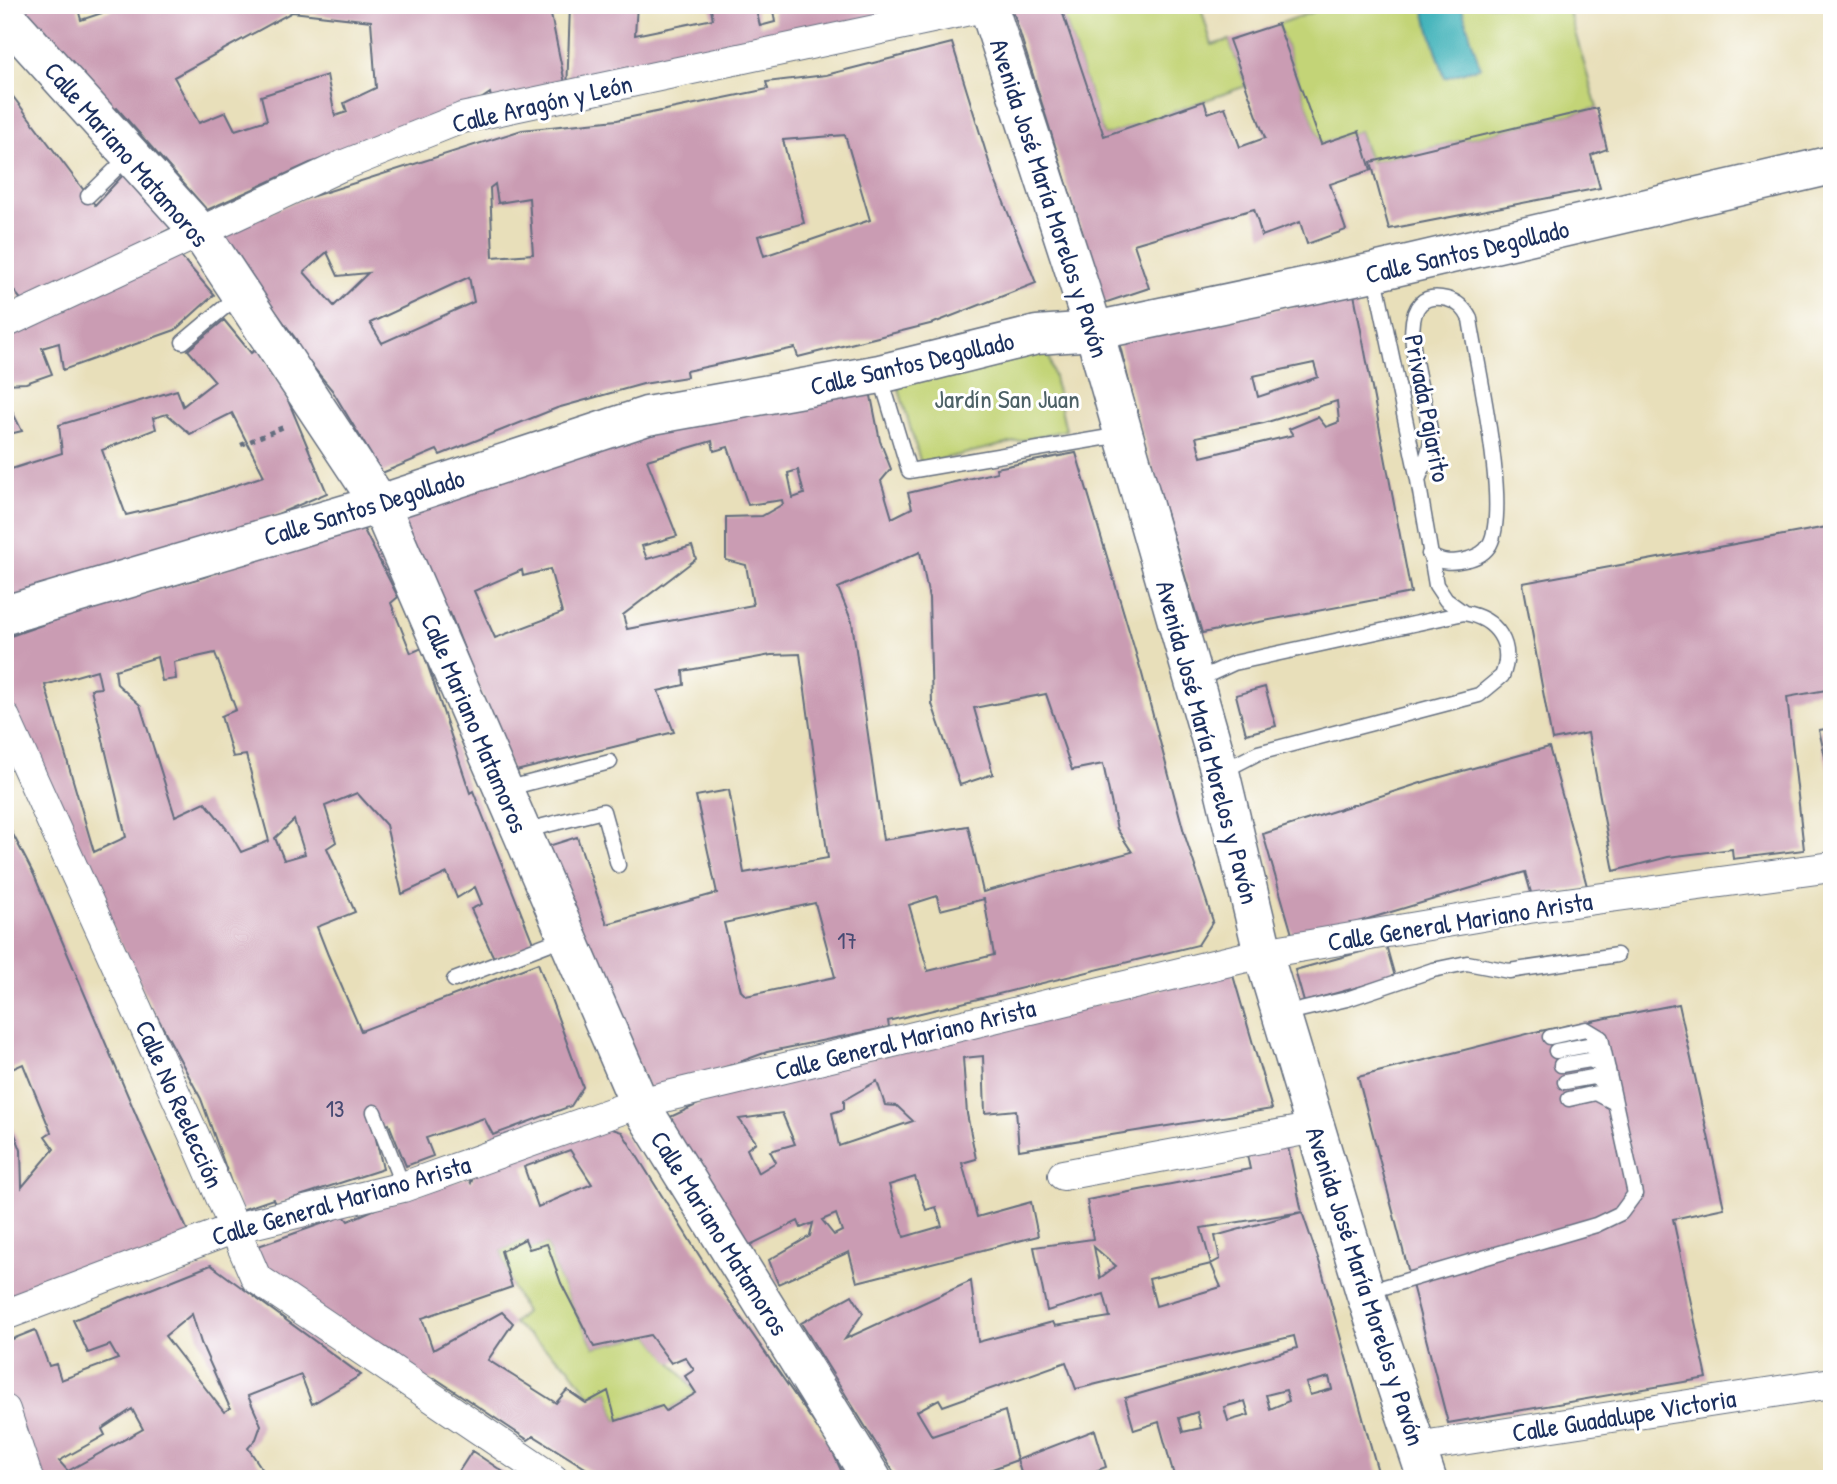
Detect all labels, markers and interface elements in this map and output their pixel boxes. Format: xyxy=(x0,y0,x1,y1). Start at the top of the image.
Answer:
street label: Avenida José María Morelos y Pavón xyxy=(982,34,1118,362)
street label: Calle Mariano Matamoros xyxy=(37,54,217,254)
street label: Calle Aragón y León xyxy=(448,65,636,141)
street label: Calle Santos Degollado xyxy=(1362,211,1572,291)
street label: Calle Santos Degollado xyxy=(807,323,1017,403)
street label: Privada Pajarito xyxy=(1397,331,1459,485)
park label: Jardín San Juan xyxy=(934,381,1080,416)
street label: Calle Santos Degollado xyxy=(259,460,469,554)
street label: Avenida José María Morelos y Pavón xyxy=(1148,576,1268,908)
street label: Calle Mariano Matamoros xyxy=(413,608,537,838)
street label: Calle General Mariano Arista xyxy=(1325,883,1595,959)
house number: 17 xyxy=(837,925,857,956)
street label: Calle General Mariano Arista xyxy=(771,990,1039,1088)
street label: Calle No Reelección xyxy=(127,1015,233,1193)
house number: 13 xyxy=(326,1093,344,1124)
street label: Avenida José María Morelos y Pavón xyxy=(1298,1122,1434,1450)
street label: Calle Mariano Matamoros xyxy=(643,1124,797,1342)
street label: Calle General Mariano Arista xyxy=(208,1146,474,1254)
street label: Calle Guadalupe Victoria xyxy=(1510,1380,1738,1450)

